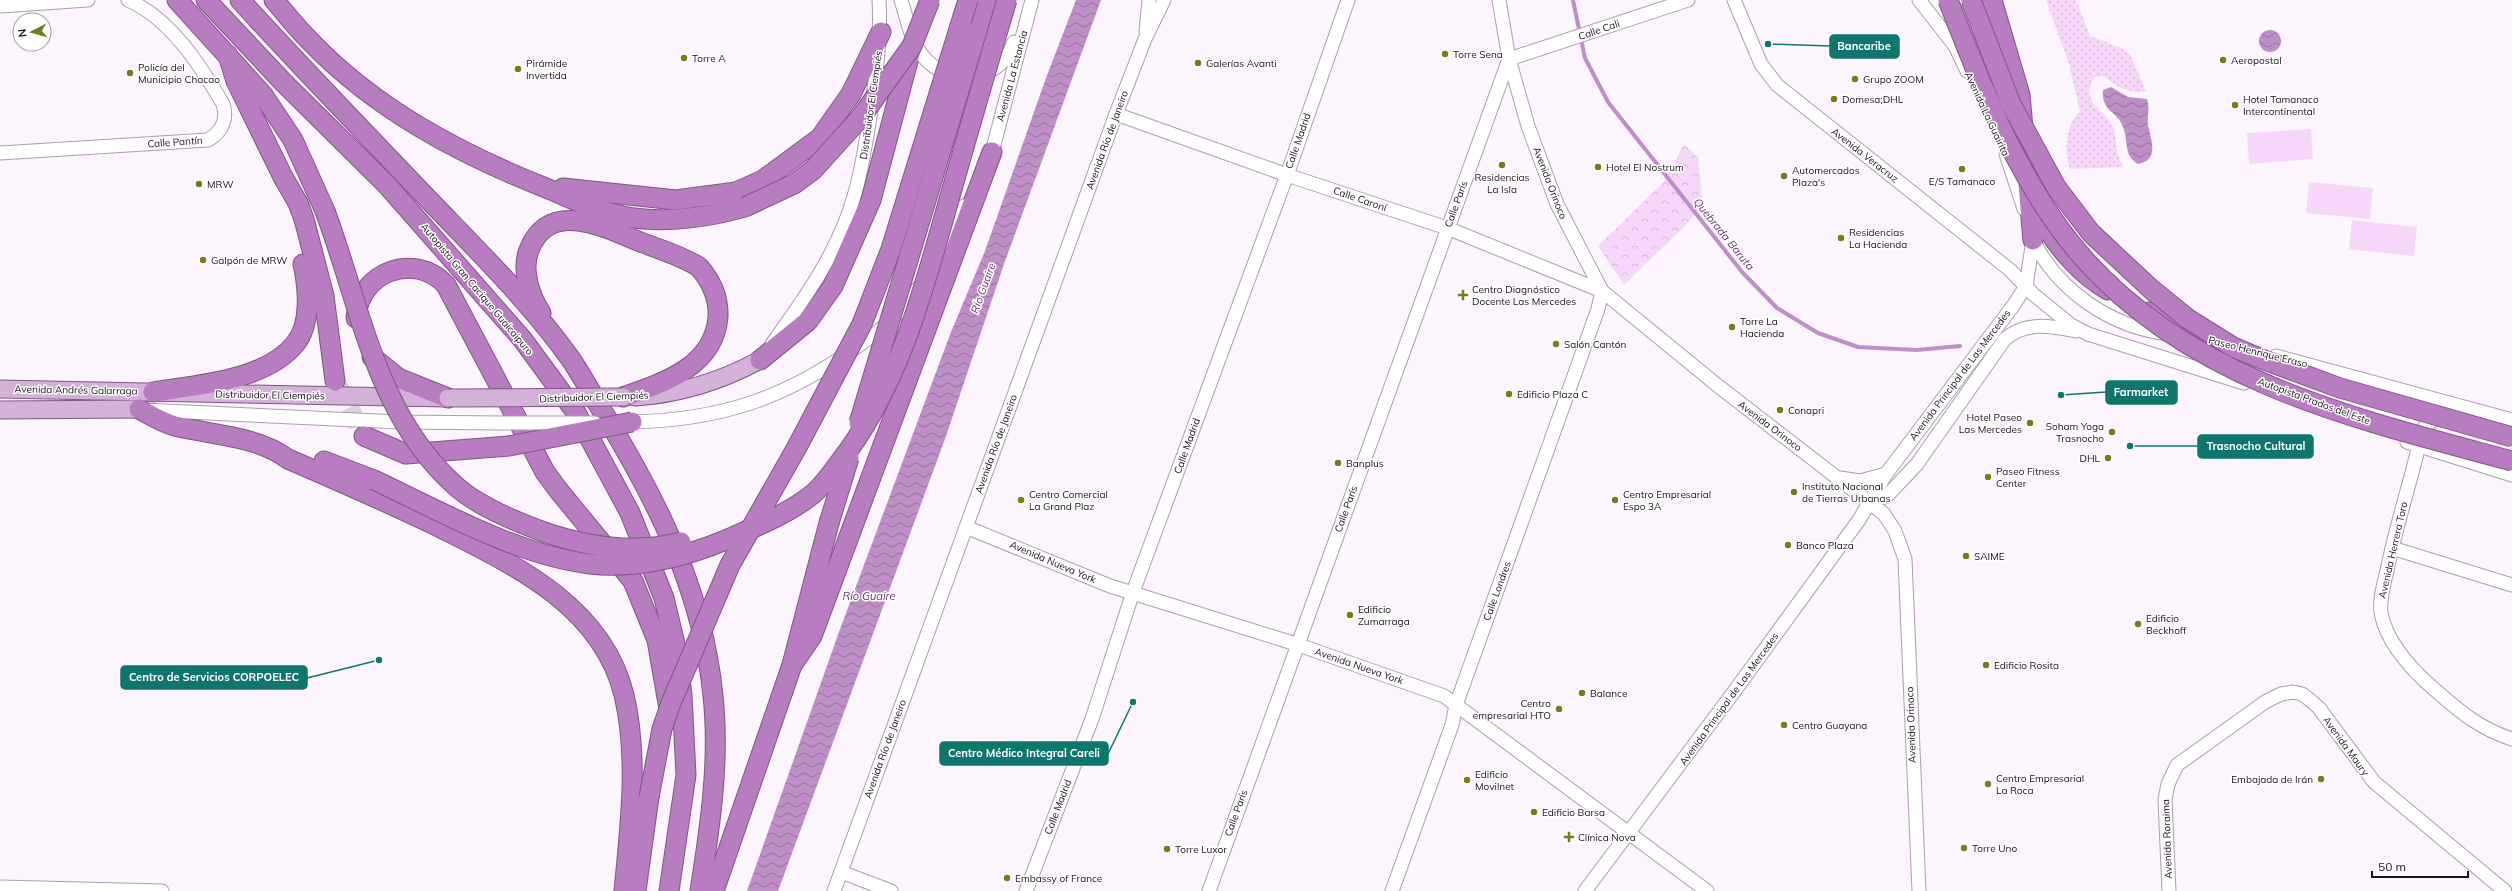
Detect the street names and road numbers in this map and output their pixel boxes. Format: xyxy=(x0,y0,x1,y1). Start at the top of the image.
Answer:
street label: Calle Cali xyxy=(1577,17,1621,43)
street label: Avenida La Estancia xyxy=(994,29,1030,123)
street label: Distribuidor El Ciempiés xyxy=(857,50,885,160)
street label: Avenida La Guairita xyxy=(1962,70,2012,158)
street label: Avenida Río de Janeiro xyxy=(1083,88,1131,191)
street label: Calle Madrid xyxy=(1282,111,1314,171)
street label: Avenida Veracruz xyxy=(1829,125,1901,185)
street label: Calle Pantín xyxy=(147,134,203,150)
street label: Avenida Orinoco xyxy=(1530,145,1570,221)
street label: Calle París xyxy=(1442,179,1470,229)
street label: Calle Caroní xyxy=(1332,184,1389,214)
street label: Autopista Gran Cacique Guaicaipuro xyxy=(418,220,536,358)
street label: Avenida Principal de Las Mercedes xyxy=(1906,307,2014,443)
street label: Paseo Henrique Eraso xyxy=(2207,333,2309,371)
street label: Autopista Prados del Este xyxy=(2256,375,2372,427)
street label: Avenida Andrés Galarraga xyxy=(14,382,138,398)
street label: Distribuidor El Ciempiés xyxy=(215,388,325,402)
street label: Distribuidor El Ciempiés xyxy=(539,389,649,405)
street label: Avenida Río de Janeiro xyxy=(972,392,1020,495)
street label: Avenida Orinoco xyxy=(1736,398,1805,454)
street label: Calle Madrid xyxy=(1171,416,1203,476)
street label: Calle París xyxy=(1332,484,1360,534)
street label: Avenida Herrera Toro xyxy=(2376,500,2411,600)
street label: Avenida Nueva York xyxy=(1008,538,1099,586)
street label: Calle Londres xyxy=(1480,559,1514,623)
street label: Avenida Principal de Las Mercedes xyxy=(1677,630,1781,768)
street label: Avenida Nueva York xyxy=(1313,645,1406,688)
street label: Avenida Orinoco xyxy=(1903,686,1919,763)
street label: Avenida Río de Janeiro xyxy=(861,697,909,800)
street label: Avenida Maury xyxy=(2320,714,2372,779)
street label: Calle Madrid xyxy=(1042,778,1074,836)
street label: Calle París xyxy=(1222,788,1250,838)
street label: Avenida Roraima xyxy=(2159,799,2175,879)

